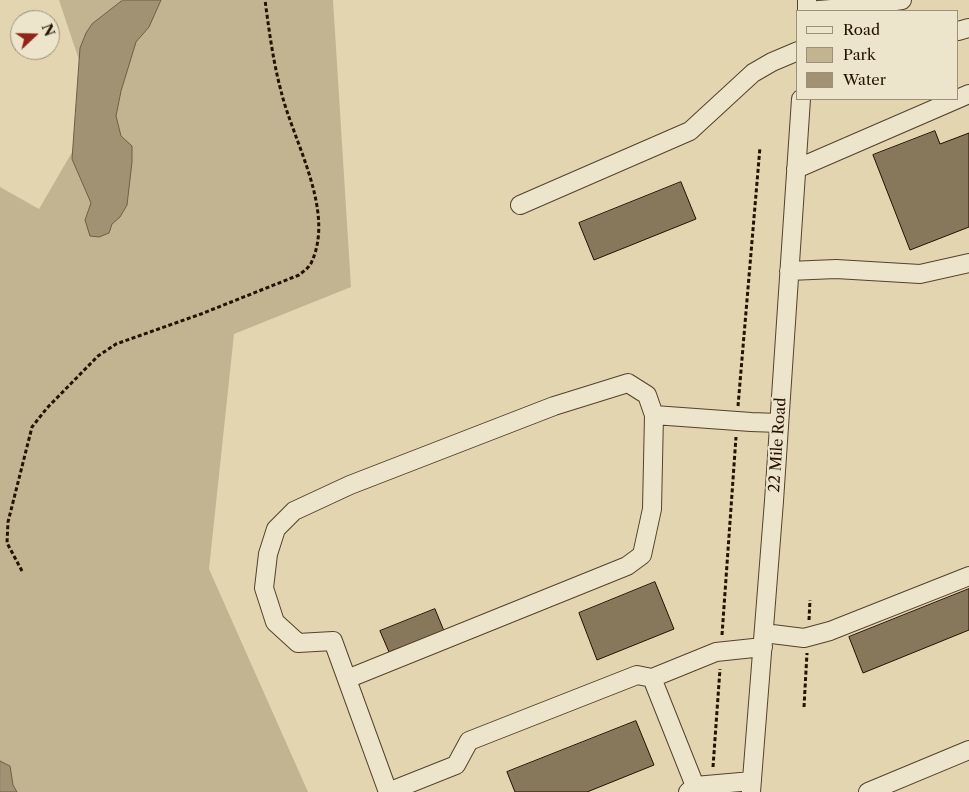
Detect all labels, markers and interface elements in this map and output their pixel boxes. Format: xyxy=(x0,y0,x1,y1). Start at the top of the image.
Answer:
north arrow xyxy=(10,10,60,60)
legend xyxy=(796,10,959,100)
text: Road xyxy=(843,20,880,39)
text: N xyxy=(37,21,59,39)
text: Park xyxy=(843,45,876,64)
text: Water xyxy=(843,70,886,89)
street label: 22 Mile Road xyxy=(766,397,790,493)

